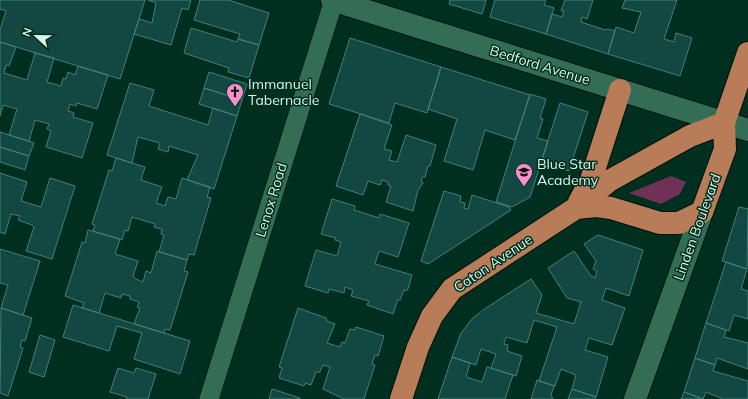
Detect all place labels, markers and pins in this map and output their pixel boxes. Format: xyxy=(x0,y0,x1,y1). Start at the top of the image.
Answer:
place label: Immanuel Tabernacle xyxy=(248,75,319,109)
church icon: Immanuel Tabernacle xyxy=(225,82,245,107)
place label: Blue Star Academy xyxy=(537,155,599,189)
school or university icon: Blue Star Academy xyxy=(514,162,534,187)

